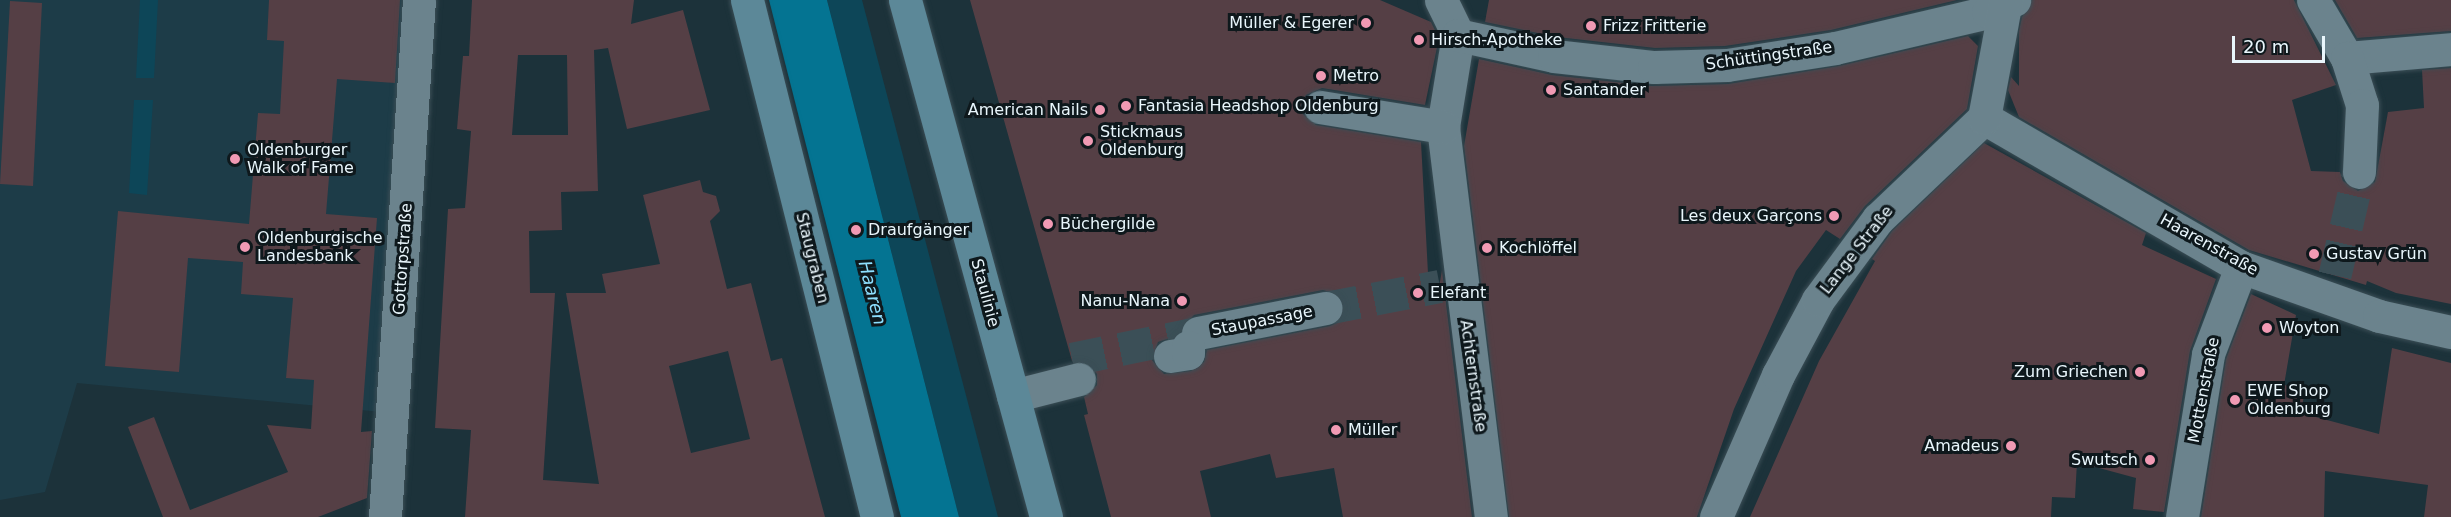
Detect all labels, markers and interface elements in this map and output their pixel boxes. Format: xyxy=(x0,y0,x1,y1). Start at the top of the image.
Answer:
place label: Müller & Egerer xyxy=(1229,13,1354,33)
marker: Müller & Egerer xyxy=(1359,16,1373,30)
place label: Frizz Fritterie xyxy=(1603,16,1706,36)
marker: Frizz Fritterie xyxy=(1584,19,1598,33)
scale bar xyxy=(2235,24,2328,62)
place label: Hirsch-Apotheke xyxy=(1431,30,1562,50)
marker: Hirsch-Apotheke xyxy=(1412,33,1426,47)
text: 20 m xyxy=(2243,36,2289,57)
street label: Schüttingstraße xyxy=(1705,38,1833,74)
place label: Metro xyxy=(1333,66,1379,86)
marker: Metro xyxy=(1314,69,1328,83)
place label: Santander xyxy=(1563,80,1646,100)
marker: Santander xyxy=(1544,83,1558,97)
place label: Fantasia Headshop Oldenburg xyxy=(1138,96,1379,116)
marker: Fantasia Headshop Oldenburg xyxy=(1119,99,1133,113)
place label: American Nails xyxy=(968,100,1088,120)
marker: American Nails xyxy=(1093,103,1107,117)
place label: Stickmaus Oldenburg xyxy=(1100,122,1184,160)
marker: Stickmaus Oldenburg xyxy=(1081,134,1095,148)
place label: Oldenburger Walk of Fame xyxy=(247,140,354,178)
marker: Oldenburger Walk of Fame xyxy=(228,152,242,166)
street label: Gottorpstraße xyxy=(390,202,416,316)
street label: Lange Straße xyxy=(1817,202,1897,298)
place label: Les deux Garçons xyxy=(1680,206,1822,226)
marker: Les deux Garçons xyxy=(1827,209,1841,223)
street label: Haarenstraße xyxy=(2157,210,2261,280)
street label: Staugraben xyxy=(791,211,833,305)
place label: Büchergilde xyxy=(1060,214,1155,234)
marker: Büchergilde xyxy=(1041,217,1055,231)
place label: Draufgänger xyxy=(868,220,969,240)
marker: Draufgänger xyxy=(849,223,863,237)
place label: Oldenburgische Landesbank xyxy=(257,228,382,266)
place label: Kochlöffel xyxy=(1499,238,1577,258)
marker: Oldenburgische Landesbank xyxy=(238,240,252,254)
marker: Kochlöffel xyxy=(1480,241,1494,255)
place label: Gustav Grün xyxy=(2326,244,2427,264)
marker: Gustav Grün xyxy=(2307,247,2321,261)
street label: Staulinie xyxy=(967,257,1003,329)
water label: Haaren xyxy=(854,259,890,327)
place label: Elefant xyxy=(1430,283,1486,303)
marker: Elefant xyxy=(1411,286,1425,300)
place label: Nanu-Nana xyxy=(1080,291,1170,311)
marker: Nanu-Nana xyxy=(1175,294,1189,308)
street label: Staupassage xyxy=(1210,302,1314,340)
place label: Woyton xyxy=(2279,318,2339,338)
street label: Achternstraße xyxy=(1456,319,1490,433)
marker: Woyton xyxy=(2260,321,2274,335)
street label: Mottenstraße xyxy=(2184,336,2224,444)
place label: Zum Griechen xyxy=(2014,362,2128,382)
marker: Zum Griechen xyxy=(2133,365,2147,379)
place label: EWE Shop Oldenburg xyxy=(2247,381,2331,419)
marker: EWE Shop Oldenburg xyxy=(2228,393,2242,407)
place label: Müller xyxy=(1348,420,1397,440)
marker: Müller xyxy=(1329,423,1343,437)
place label: Amadeus xyxy=(1924,436,1999,456)
marker: Amadeus xyxy=(2004,439,2018,453)
place label: Swutsch xyxy=(2071,450,2138,470)
marker: Swutsch xyxy=(2143,453,2157,467)

